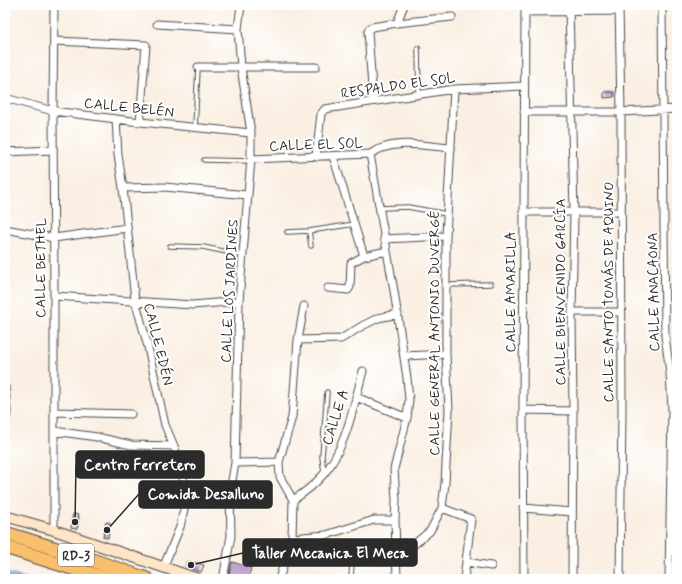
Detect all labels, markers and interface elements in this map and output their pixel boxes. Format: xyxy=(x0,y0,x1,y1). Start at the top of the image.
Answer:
street label: RESPALDO EL SOL xyxy=(340,69,457,103)
street label: CALLE BELÉN xyxy=(83,94,175,122)
street label: CALLE EL SOL xyxy=(269,134,363,156)
street label: CALLE SANTO TOMÁS DE AQUINO xyxy=(600,182,618,402)
street label: CALLE BIENVENIDO GARCÍA xyxy=(552,198,570,386)
street label: CALLE GENERAL ANTONIO DUVERGÉ xyxy=(426,210,444,456)
street label: CALLE BETHEL xyxy=(32,218,50,318)
street label: CALLE LOS JARDINES xyxy=(217,219,243,363)
street label: CALLE AMARILLA xyxy=(502,231,520,353)
street label: CALLE ANACAONA xyxy=(644,232,664,352)
street label: CALLE EDÉN xyxy=(139,301,177,387)
street label: CALLE A xyxy=(318,387,353,447)
callout: Centro Ferretero xyxy=(76,451,204,478)
text: Centro Ferretero xyxy=(84,456,196,476)
callout: Comida Desalluno xyxy=(139,481,272,508)
text: Comida Desalluno xyxy=(148,485,265,505)
callout: Taller Mecanica El Meca xyxy=(243,539,417,566)
road number: RD-3 xyxy=(58,544,94,566)
text: Taller Mecanica El Meca xyxy=(252,544,409,564)

